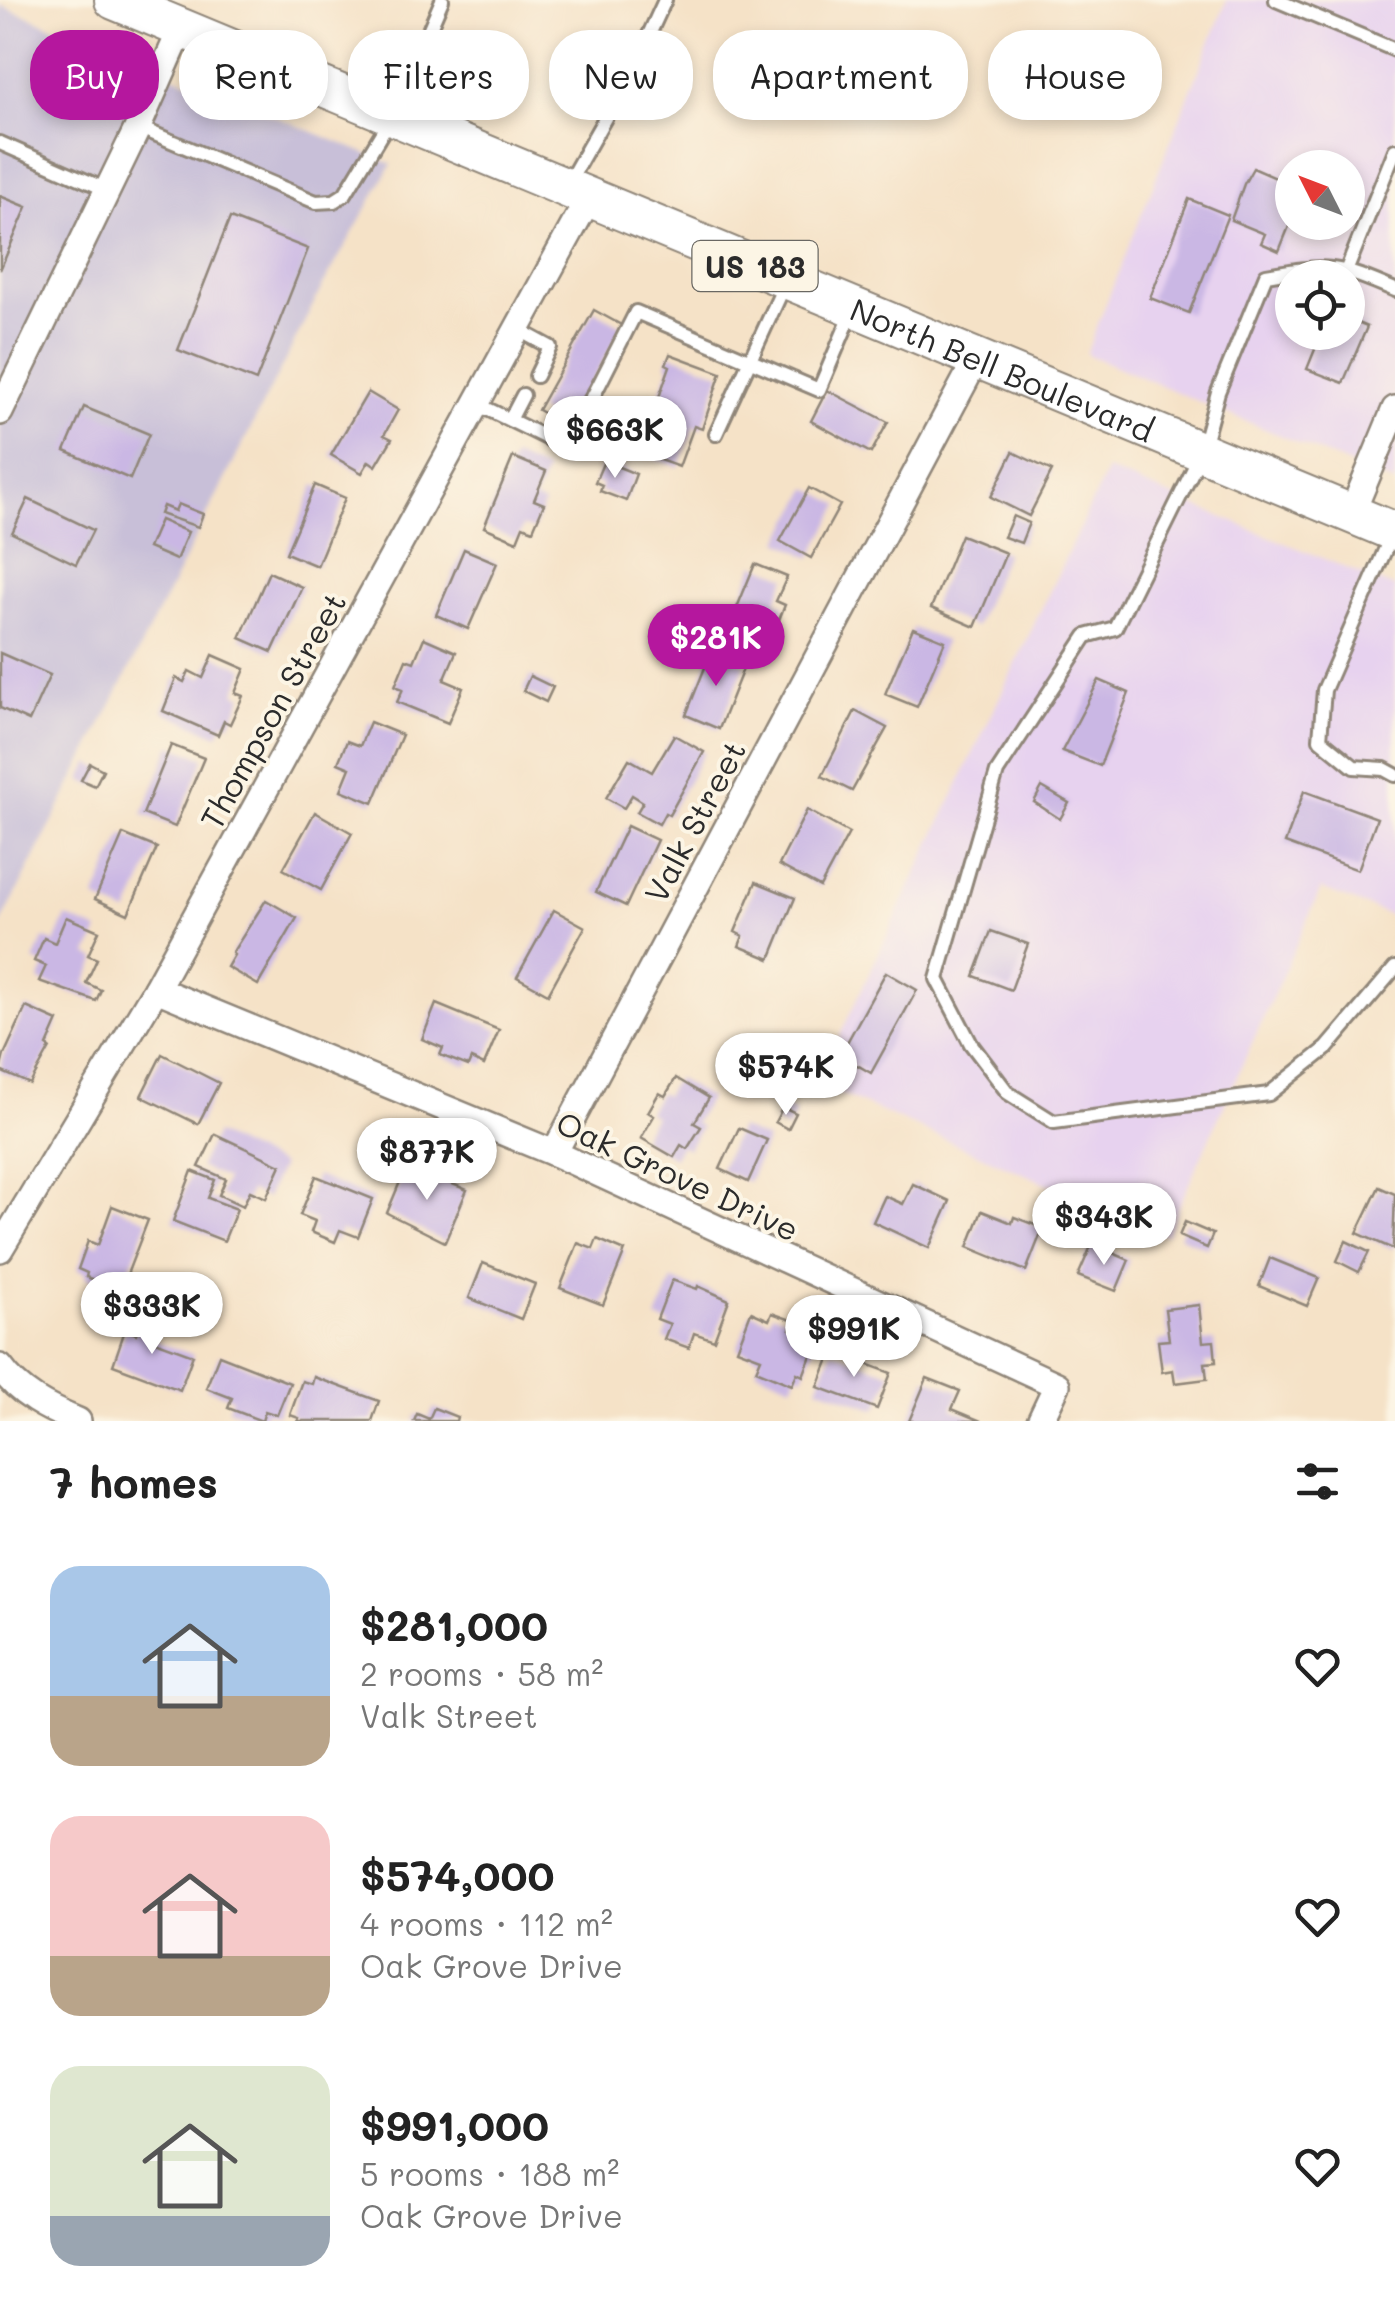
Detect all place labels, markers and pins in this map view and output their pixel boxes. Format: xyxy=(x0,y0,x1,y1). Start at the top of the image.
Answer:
pin: $663K xyxy=(545,396,685,481)
pin: $281K xyxy=(646,604,786,689)
pin: $574K xyxy=(716,1033,856,1118)
pin: $877K xyxy=(357,1118,497,1203)
pin: $343K xyxy=(1034,1183,1174,1268)
pin: $333K xyxy=(82,1272,222,1357)
pin: $991K xyxy=(784,1295,924,1380)

